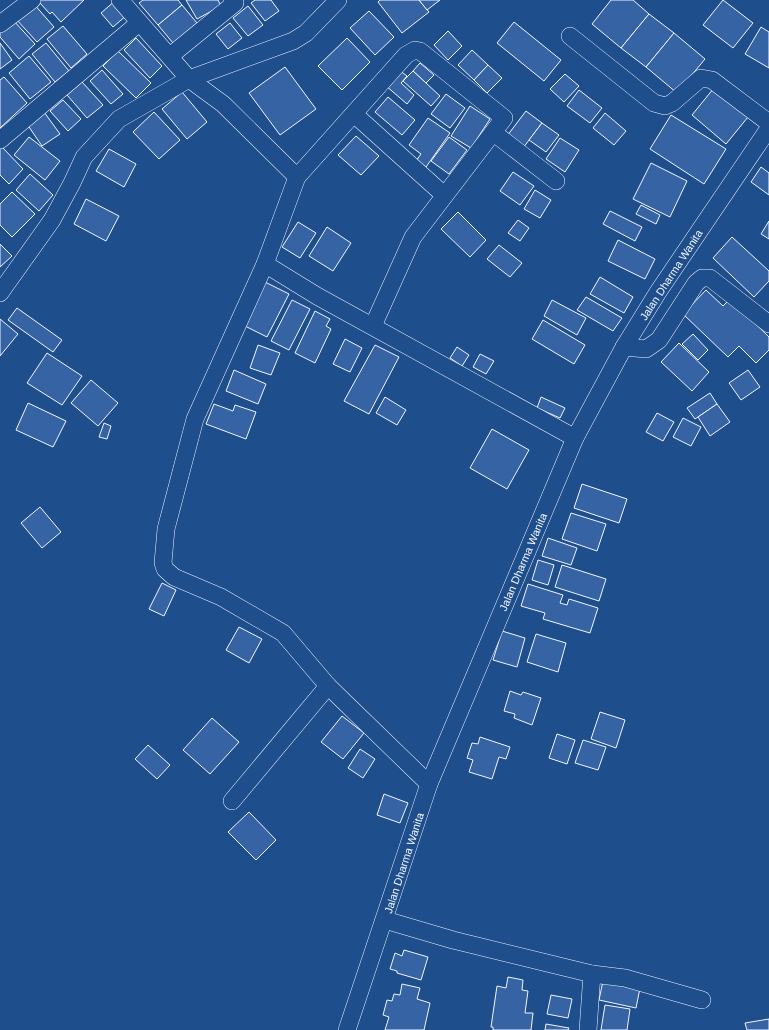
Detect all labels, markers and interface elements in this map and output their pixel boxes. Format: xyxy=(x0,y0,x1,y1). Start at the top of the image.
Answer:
street label: Jalan Dharma Wanita xyxy=(637,227,705,322)
street label: Jalan Dharma Wanita xyxy=(497,510,549,613)
street label: Jalan Dharma Wanita xyxy=(382,810,426,915)

